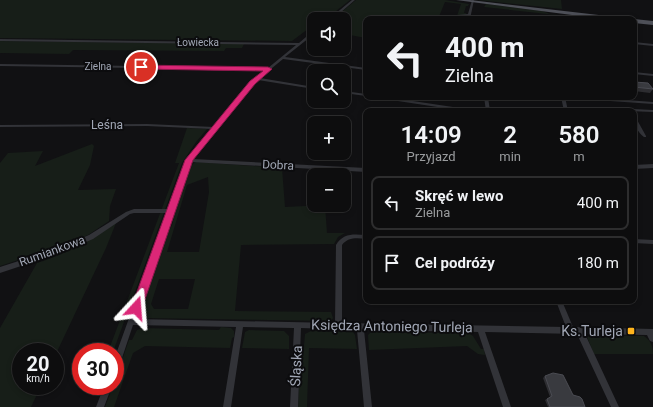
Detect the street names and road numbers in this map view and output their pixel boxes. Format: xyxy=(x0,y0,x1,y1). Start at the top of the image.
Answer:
street label: Łowiecka xyxy=(177,37,219,48)
street label: Zielna xyxy=(84,61,112,72)
street label: Leśna xyxy=(91,118,123,132)
street label: Dobra xyxy=(262,157,294,173)
street label: Rumiankowa xyxy=(17,233,87,269)
street label: Księdza Antoniego Turleja xyxy=(311,317,473,335)
street label: Śląska xyxy=(286,345,305,387)

